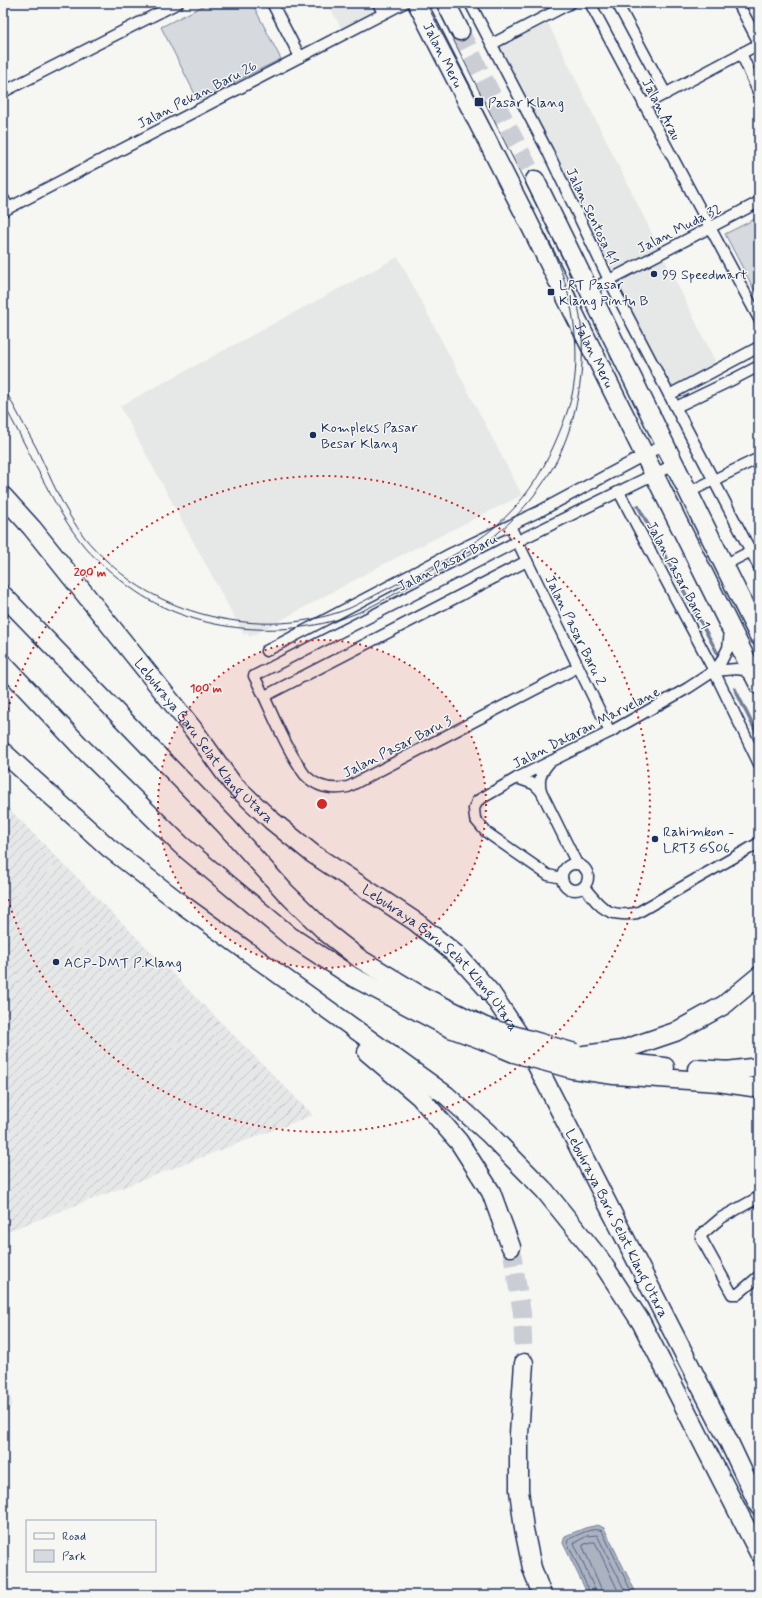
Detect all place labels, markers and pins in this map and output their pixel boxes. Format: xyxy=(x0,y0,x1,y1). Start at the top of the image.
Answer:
place label: Pasar Klang xyxy=(488,94,564,112)
marker: Pasar Klang xyxy=(473,96,485,108)
place label: 99 Speedmart xyxy=(662,266,748,284)
marker: 99 Speedmart xyxy=(649,269,659,279)
place label: LRT Pasar Klang Pintu B xyxy=(559,276,649,310)
marker: LRT Pasar Klang Pintu B xyxy=(546,287,556,297)
place label: Kompleks Pasar Besar Klang xyxy=(321,419,418,453)
marker: Kompleks Pasar Besar Klang xyxy=(308,430,318,440)
centre of rings xyxy=(315,797,329,811)
place label: Rahimkon - LRT3 GS06 xyxy=(663,823,734,857)
marker: Rahimkon - LRT3 GS06 xyxy=(650,834,660,844)
place label: ACP-DMT P.Klang xyxy=(64,954,182,972)
marker: ACP-DMT P.Klang xyxy=(51,957,61,967)

